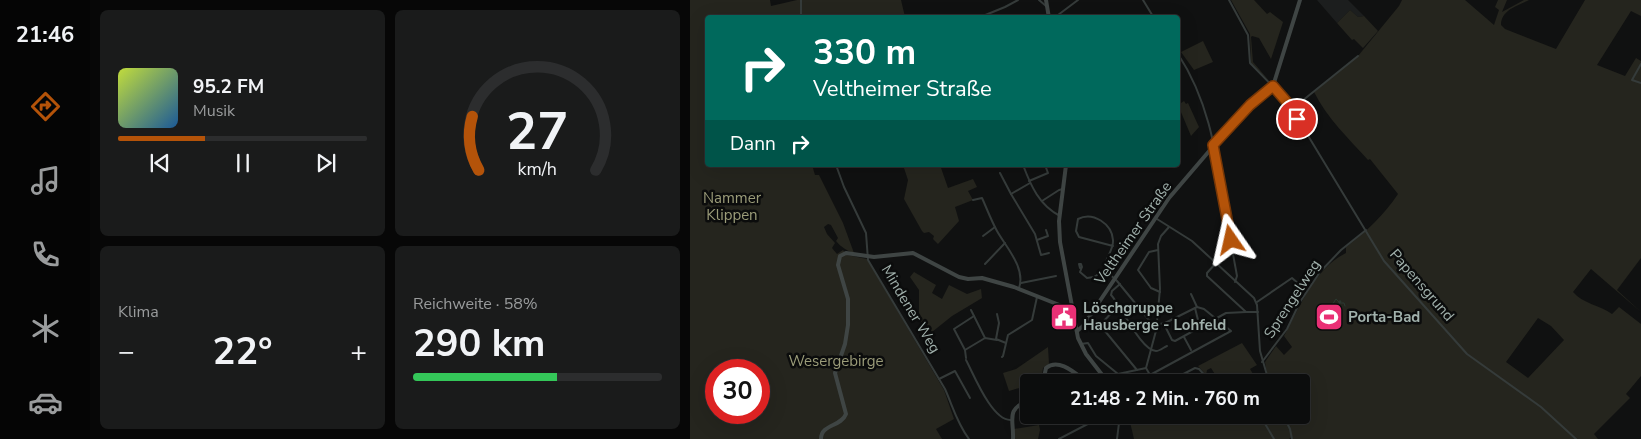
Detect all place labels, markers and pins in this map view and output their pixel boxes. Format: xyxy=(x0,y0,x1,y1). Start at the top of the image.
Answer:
pin xyxy=(1276,98,1318,140)
place label: Löschgruppe Hausberge - Lohfeld xyxy=(1083,298,1226,335)
public building icon: Löschgruppe Hausberge - Lohfeld xyxy=(1049,302,1079,332)
sports icon: Porta-Bad xyxy=(1314,302,1344,332)
place label: Porta-Bad xyxy=(1348,307,1420,327)

